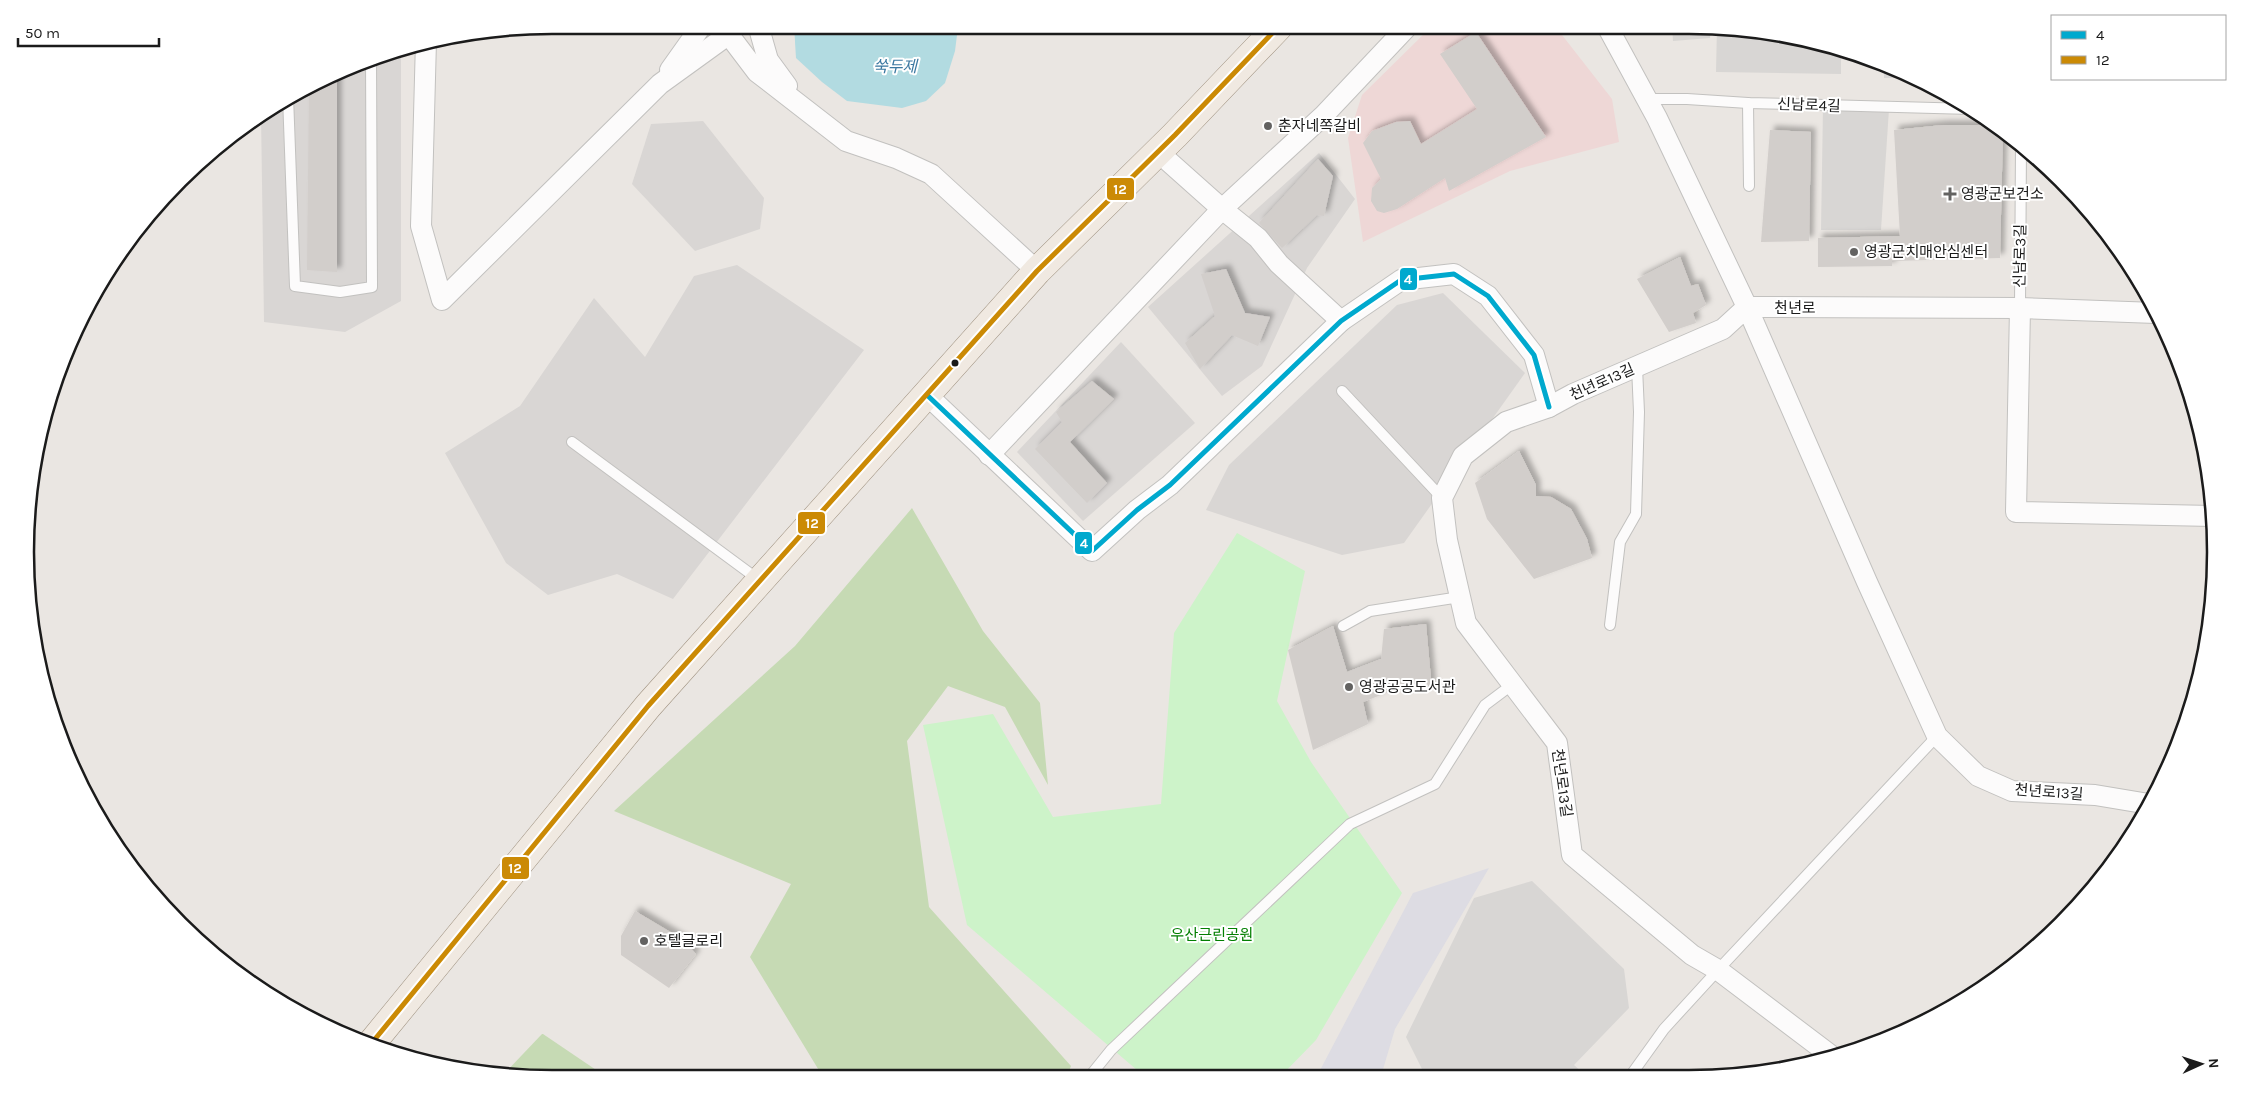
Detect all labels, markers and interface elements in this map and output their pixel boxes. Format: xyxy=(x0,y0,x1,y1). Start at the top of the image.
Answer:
scale bar xyxy=(18,15,159,47)
legend xyxy=(2051,15,2226,80)
text: 50 m xyxy=(25,24,60,42)
text: 4 xyxy=(2096,26,2105,44)
text: 12 xyxy=(2096,51,2110,69)
water label: 쑥두제 xyxy=(873,57,919,76)
street label: 신남로4길 xyxy=(1777,95,1841,115)
place label: 춘자네쪽갈비 xyxy=(1278,117,1361,135)
marker: 춘자네쪽갈비 xyxy=(1262,120,1274,132)
line badge: 12 xyxy=(1106,177,1135,201)
text: 12 xyxy=(1113,181,1127,198)
place label: 영광군보건소 xyxy=(1961,185,2044,203)
marker: 영광군보건소 xyxy=(1943,187,1957,201)
street label: 신남로3길 xyxy=(2010,224,2030,288)
place label: 영광군치매안심센터 xyxy=(1864,243,1988,261)
marker: 영광군치매안심센터 xyxy=(1848,246,1860,258)
line badge: 4 xyxy=(1399,267,1418,291)
text: 4 xyxy=(1404,271,1413,288)
street label: 천년로 xyxy=(1774,299,1816,317)
unlabelled marker xyxy=(950,358,960,368)
street label: 천년로13길 xyxy=(1567,360,1637,404)
line badge: 12 xyxy=(797,511,826,535)
text: 12 xyxy=(805,515,819,532)
line badge: 4 xyxy=(1074,531,1093,555)
text: 4 xyxy=(1080,535,1089,552)
place label: 영광공공도서관 xyxy=(1359,678,1456,696)
marker: 영광공공도서관 xyxy=(1343,681,1355,693)
street label: 천년로13길 xyxy=(1548,748,1576,818)
street label: 천년로13길 xyxy=(2014,781,2084,803)
line badge: 12 xyxy=(501,856,530,880)
text: 12 xyxy=(508,860,522,877)
park label: 우산근린공원 xyxy=(1171,926,1253,944)
place label: 호텔글로리 xyxy=(654,932,723,950)
marker: 호텔글로리 xyxy=(638,935,650,947)
north arrow xyxy=(2176,1039,2226,1089)
text: N xyxy=(2205,1058,2222,1069)

